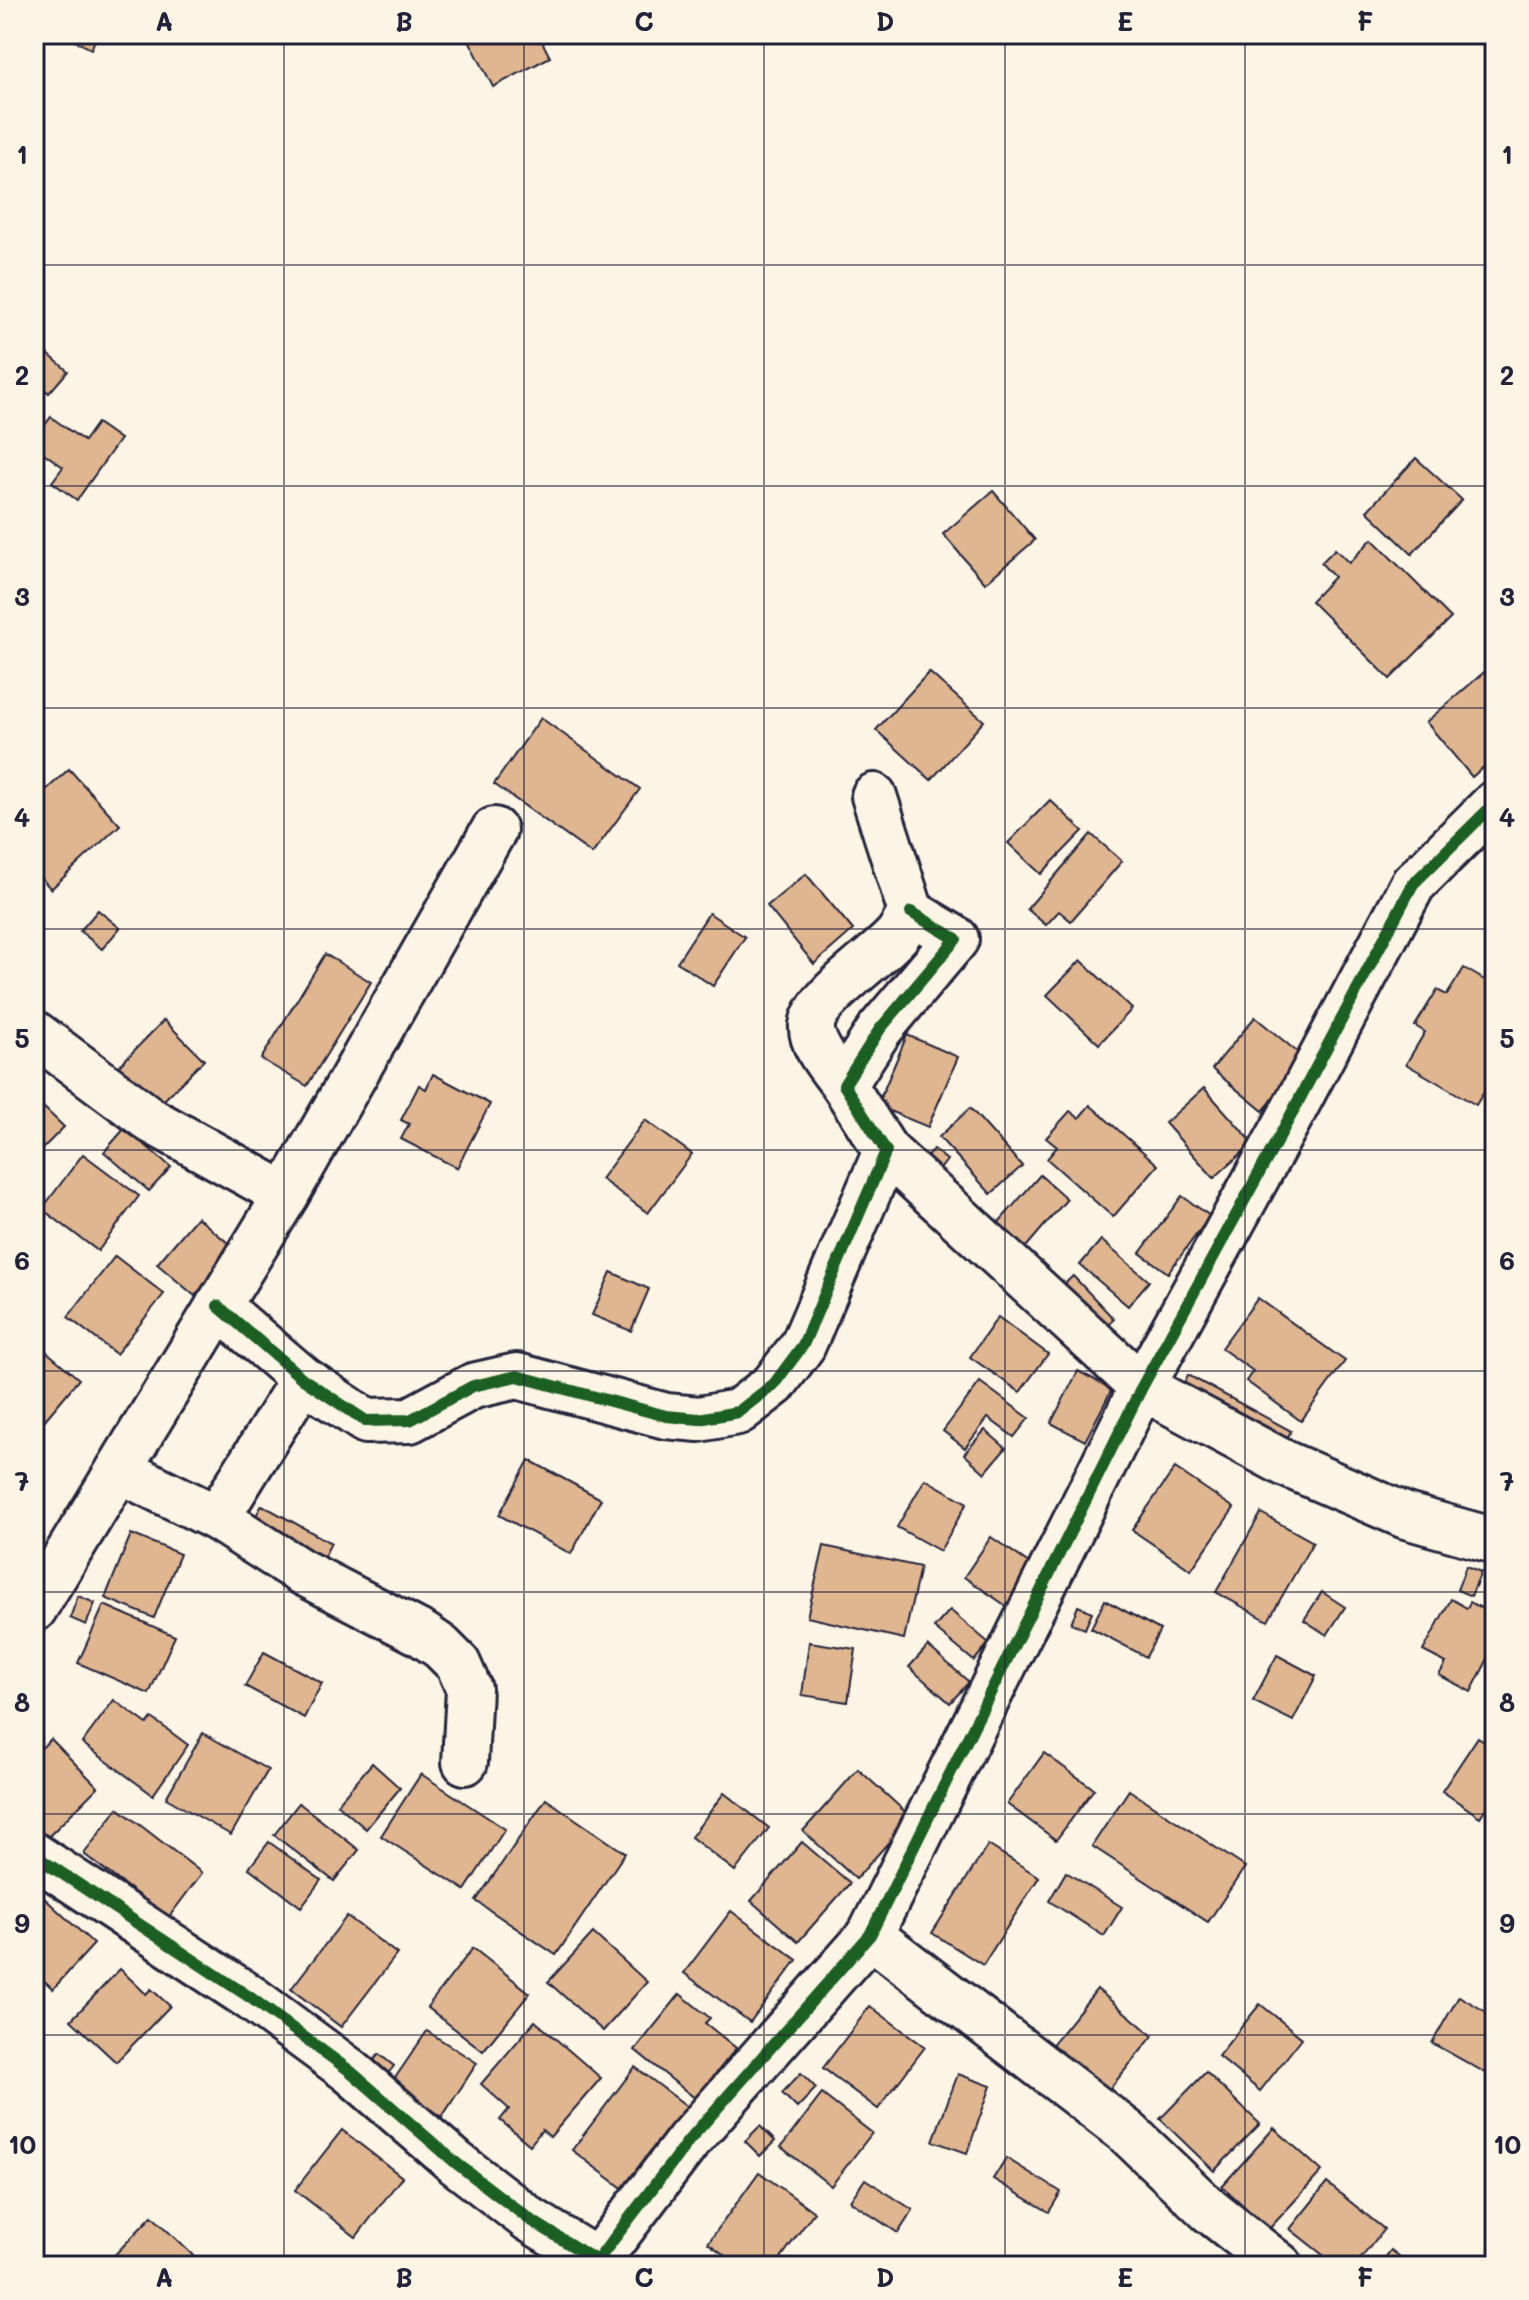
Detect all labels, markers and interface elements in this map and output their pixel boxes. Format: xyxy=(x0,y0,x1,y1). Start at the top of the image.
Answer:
text: A xyxy=(155,4,173,38)
text: B xyxy=(395,4,413,38)
text: C xyxy=(634,4,654,38)
text: D xyxy=(876,4,894,38)
text: E xyxy=(1117,4,1133,38)
text: F xyxy=(1357,4,1373,38)
text: 1 xyxy=(16,137,28,171)
text: 1 xyxy=(1501,137,1513,171)
text: 2 xyxy=(15,358,29,392)
text: 2 xyxy=(1500,358,1514,392)
text: 3 xyxy=(14,579,30,613)
text: 3 xyxy=(1499,579,1515,613)
text: 4 xyxy=(14,800,30,834)
text: 4 xyxy=(1499,800,1515,834)
text: 5 xyxy=(14,1021,30,1055)
text: 5 xyxy=(1499,1021,1515,1055)
text: 6 xyxy=(14,1243,30,1277)
text: 6 xyxy=(1499,1243,1515,1277)
text: 7 xyxy=(15,1464,29,1498)
text: 7 xyxy=(1500,1464,1514,1498)
text: 8 xyxy=(14,1685,30,1719)
text: 8 xyxy=(1499,1685,1515,1719)
text: 9 xyxy=(14,1906,30,1940)
text: 9 xyxy=(1499,1906,1515,1940)
text: 10 xyxy=(8,2127,36,2161)
text: 10 xyxy=(1493,2127,1521,2161)
text: A xyxy=(155,2260,173,2294)
text: B xyxy=(395,2260,413,2294)
text: C xyxy=(634,2260,654,2294)
text: D xyxy=(876,2260,894,2294)
text: E xyxy=(1117,2260,1133,2294)
text: F xyxy=(1357,2260,1373,2294)

